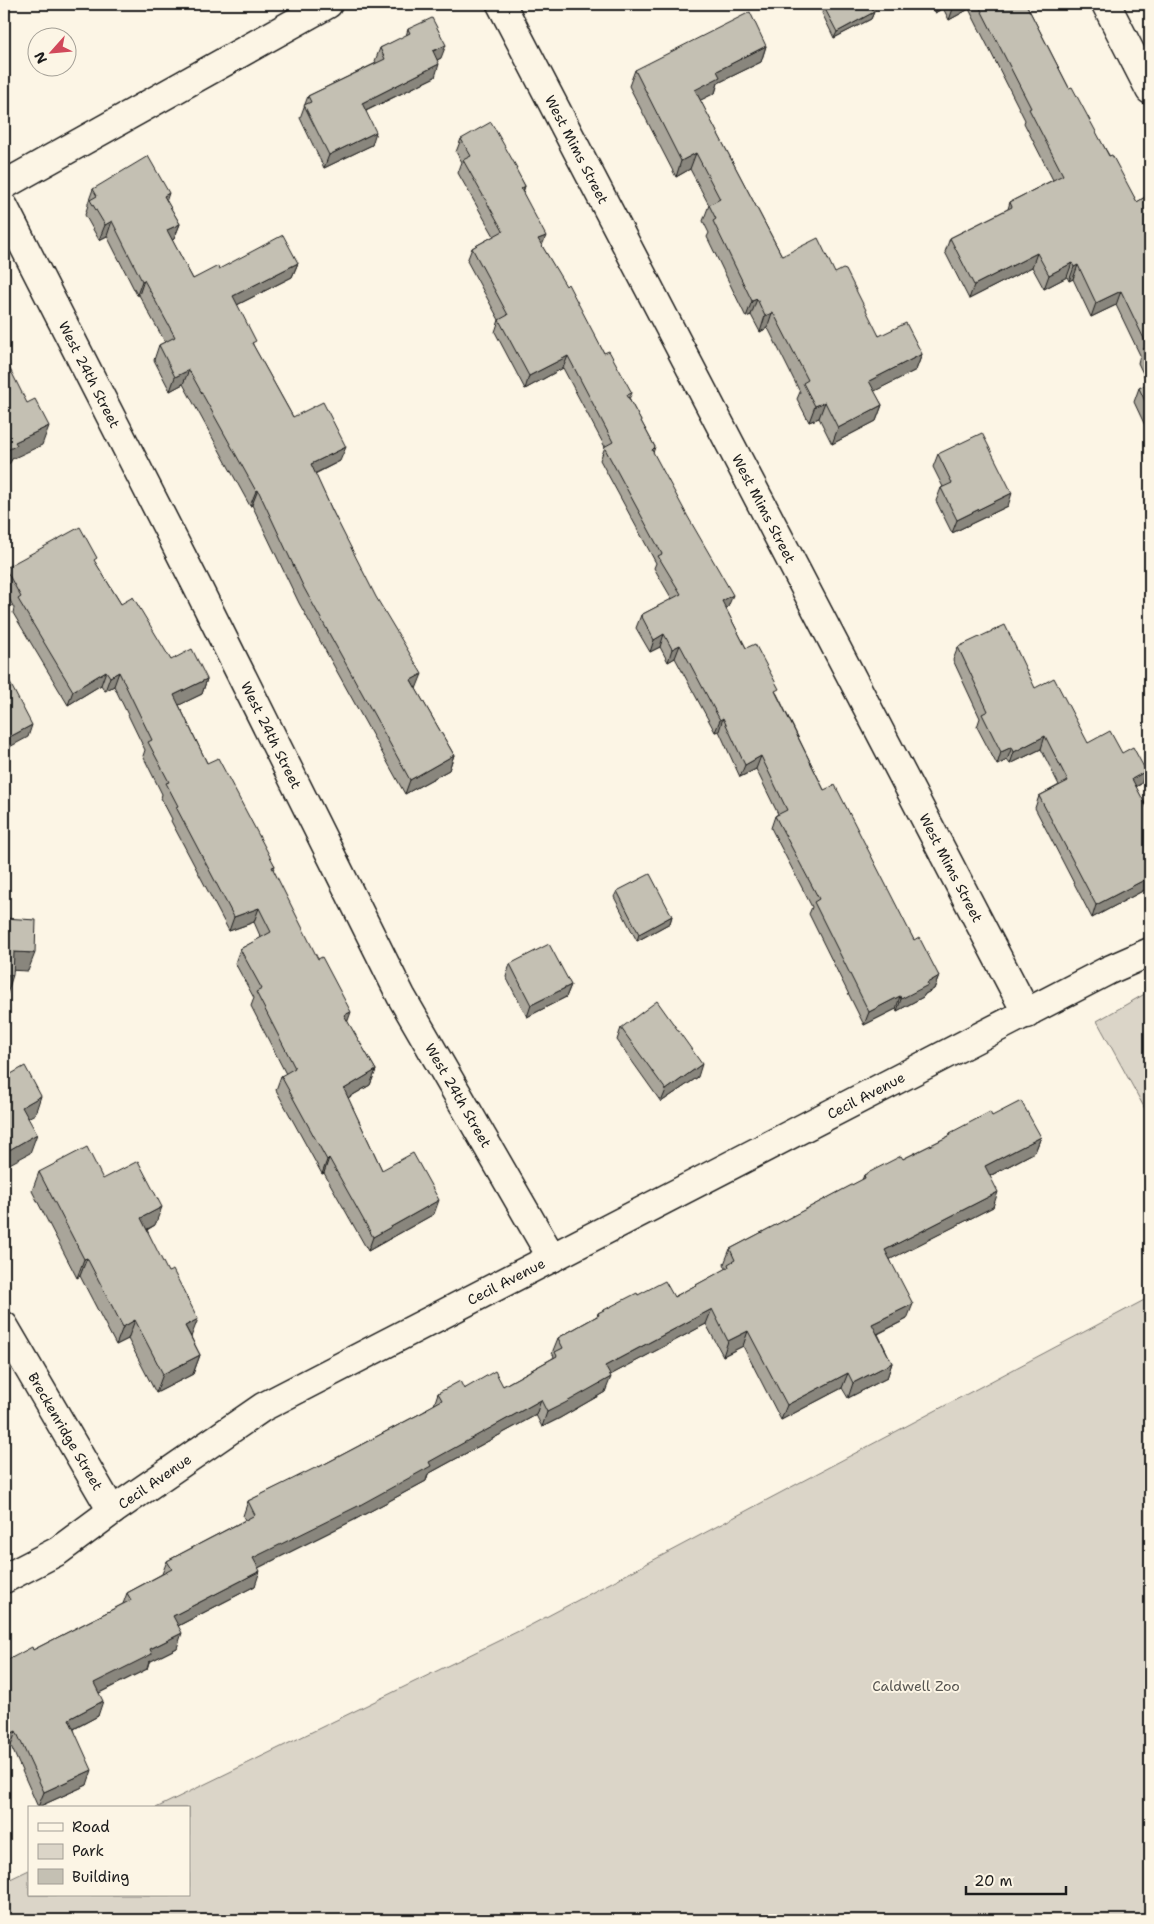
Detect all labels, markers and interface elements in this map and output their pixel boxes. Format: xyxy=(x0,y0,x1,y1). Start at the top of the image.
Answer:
north arrow xyxy=(28,28,78,78)
text: N xyxy=(30,49,51,67)
street label: West Mims Street xyxy=(541,92,613,207)
street label: West 24th Street xyxy=(55,318,124,431)
street label: West Mims Street xyxy=(728,451,800,566)
street label: West 24th Street xyxy=(237,679,305,792)
street label: West Mims Street xyxy=(915,810,987,925)
street label: West 24th Street xyxy=(421,1040,495,1151)
street label: Cecil Avenue xyxy=(824,1068,908,1123)
street label: Cecil Avenue xyxy=(464,1254,548,1309)
street label: Breckenridge Street xyxy=(24,1369,107,1494)
street label: Cecil Avenue xyxy=(115,1450,195,1513)
park label: Caldwell Zoo xyxy=(872,1677,960,1695)
legend xyxy=(28,1806,190,1896)
text: Road xyxy=(72,1817,110,1837)
text: Park xyxy=(72,1841,104,1861)
scale bar xyxy=(966,1864,1066,1896)
text: Building xyxy=(72,1867,129,1887)
text: 20 m xyxy=(974,1871,1013,1891)

